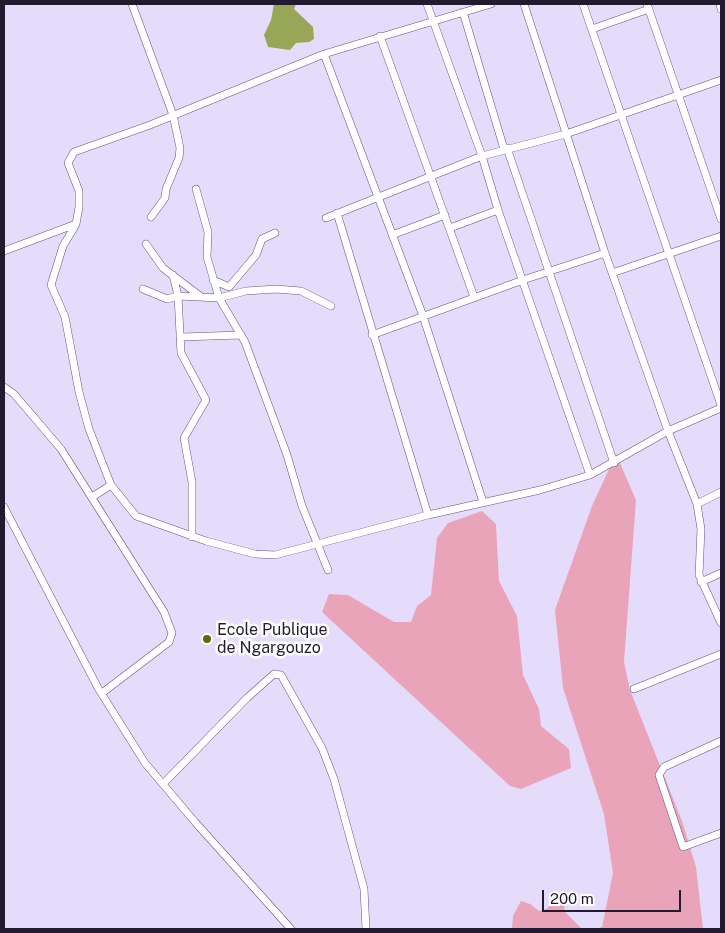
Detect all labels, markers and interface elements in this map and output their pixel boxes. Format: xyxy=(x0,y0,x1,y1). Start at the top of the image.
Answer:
place label: Ecole Publique de Ngargouzo xyxy=(217,620,328,658)
marker: Ecole Publique de Ngargouzo xyxy=(201,633,213,645)
scale bar xyxy=(545,880,684,912)
text: 200 m xyxy=(550,890,594,907)

